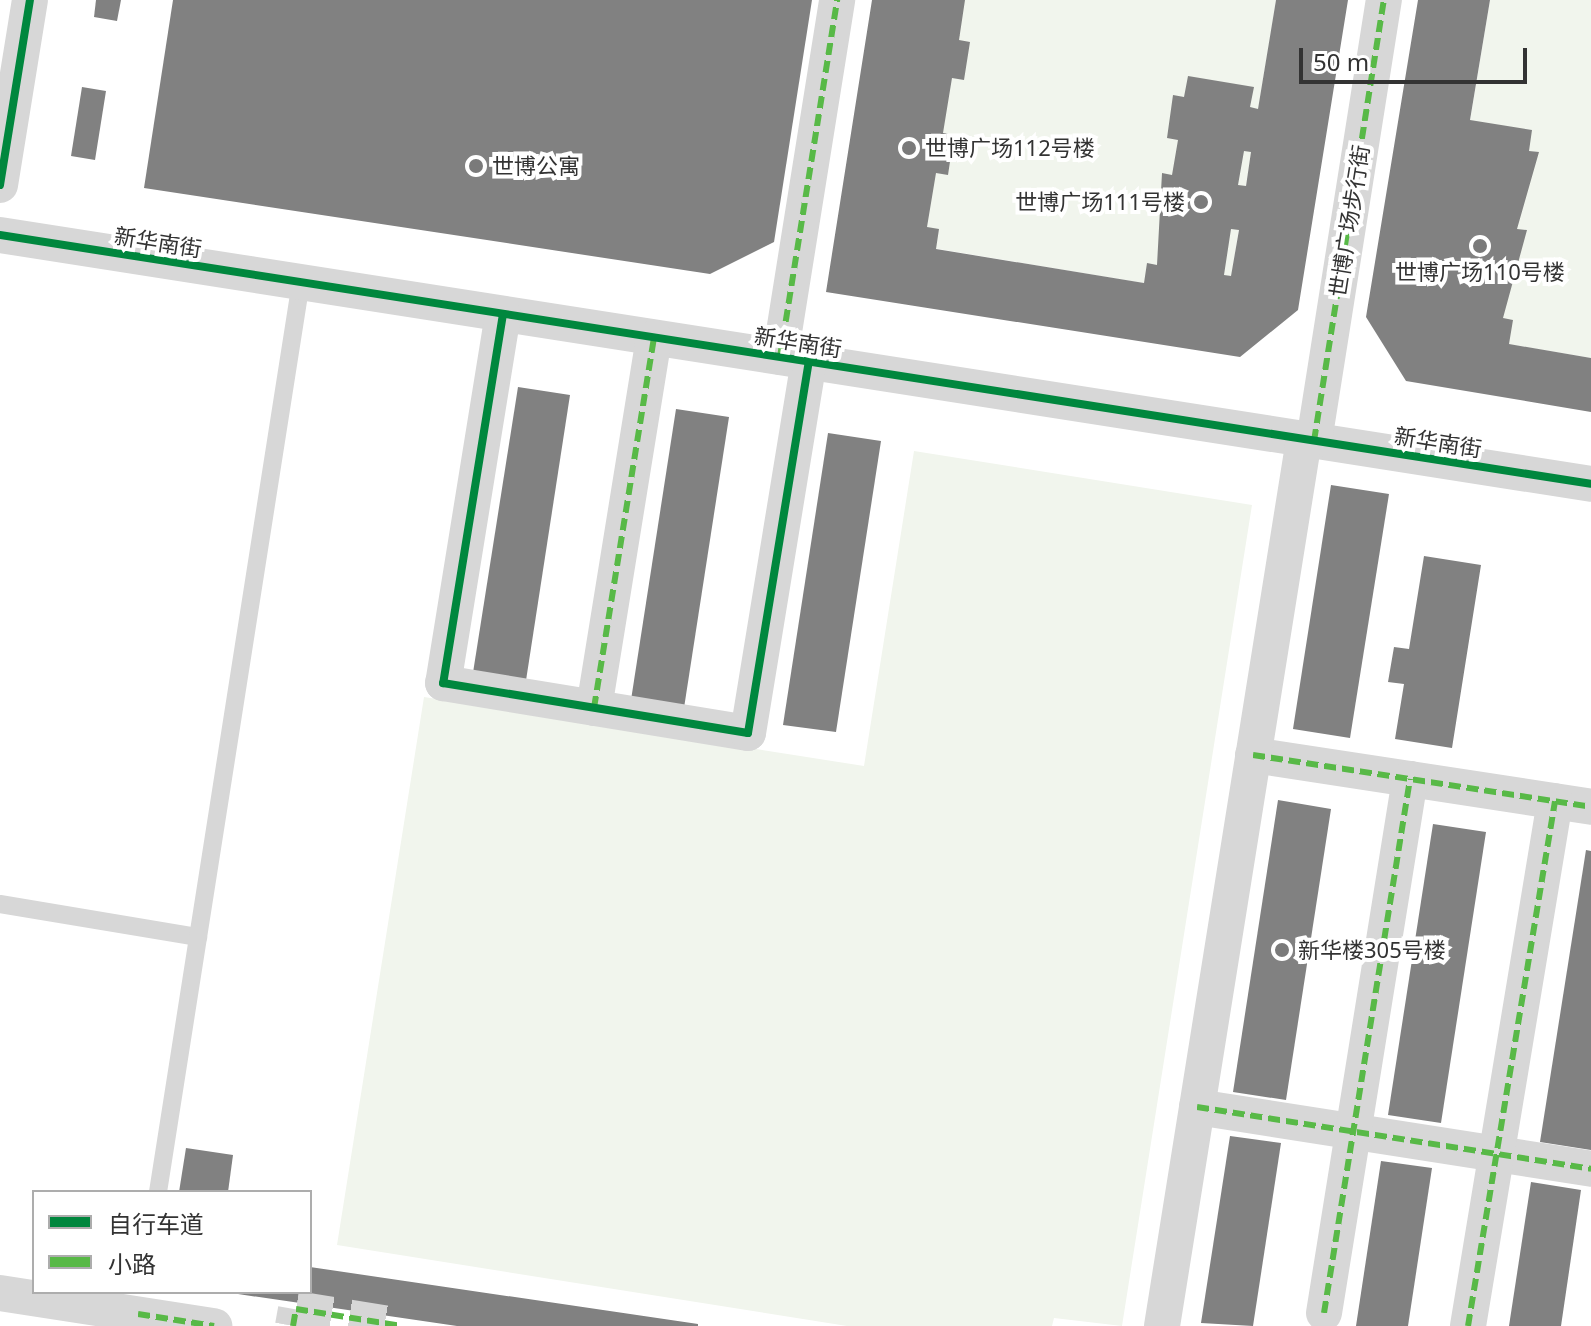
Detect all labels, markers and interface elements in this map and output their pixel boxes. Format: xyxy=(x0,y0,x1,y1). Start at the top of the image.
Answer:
scale bar xyxy=(1303,32,1531,82)
text: 50 m xyxy=(1313,45,1369,78)
place label: 世博广场112号楼 xyxy=(925,135,1095,161)
marker: 世博广场112号楼 xyxy=(900,139,918,157)
street label: 世博广场步行街 xyxy=(1324,143,1374,299)
place label: 世博公寓 xyxy=(492,153,580,179)
marker: 世博公寓 xyxy=(467,157,485,175)
place label: 世博广场111号楼 xyxy=(1015,189,1185,215)
marker: 世博广场111号楼 xyxy=(1192,193,1210,211)
street label: 新华南街 xyxy=(112,222,204,262)
marker: 世博广场110号楼 xyxy=(1471,237,1489,255)
place label: 世博广场110号楼 xyxy=(1395,259,1565,285)
street label: 新华南街 xyxy=(752,322,844,362)
street label: 新华南街 xyxy=(1392,422,1484,462)
place label: 新华楼305号楼 xyxy=(1298,937,1446,963)
marker: 新华楼305号楼 xyxy=(1273,941,1291,959)
legend xyxy=(32,1190,312,1294)
text: 自行车道 xyxy=(108,1207,204,1240)
text: 小路 xyxy=(108,1247,156,1280)

